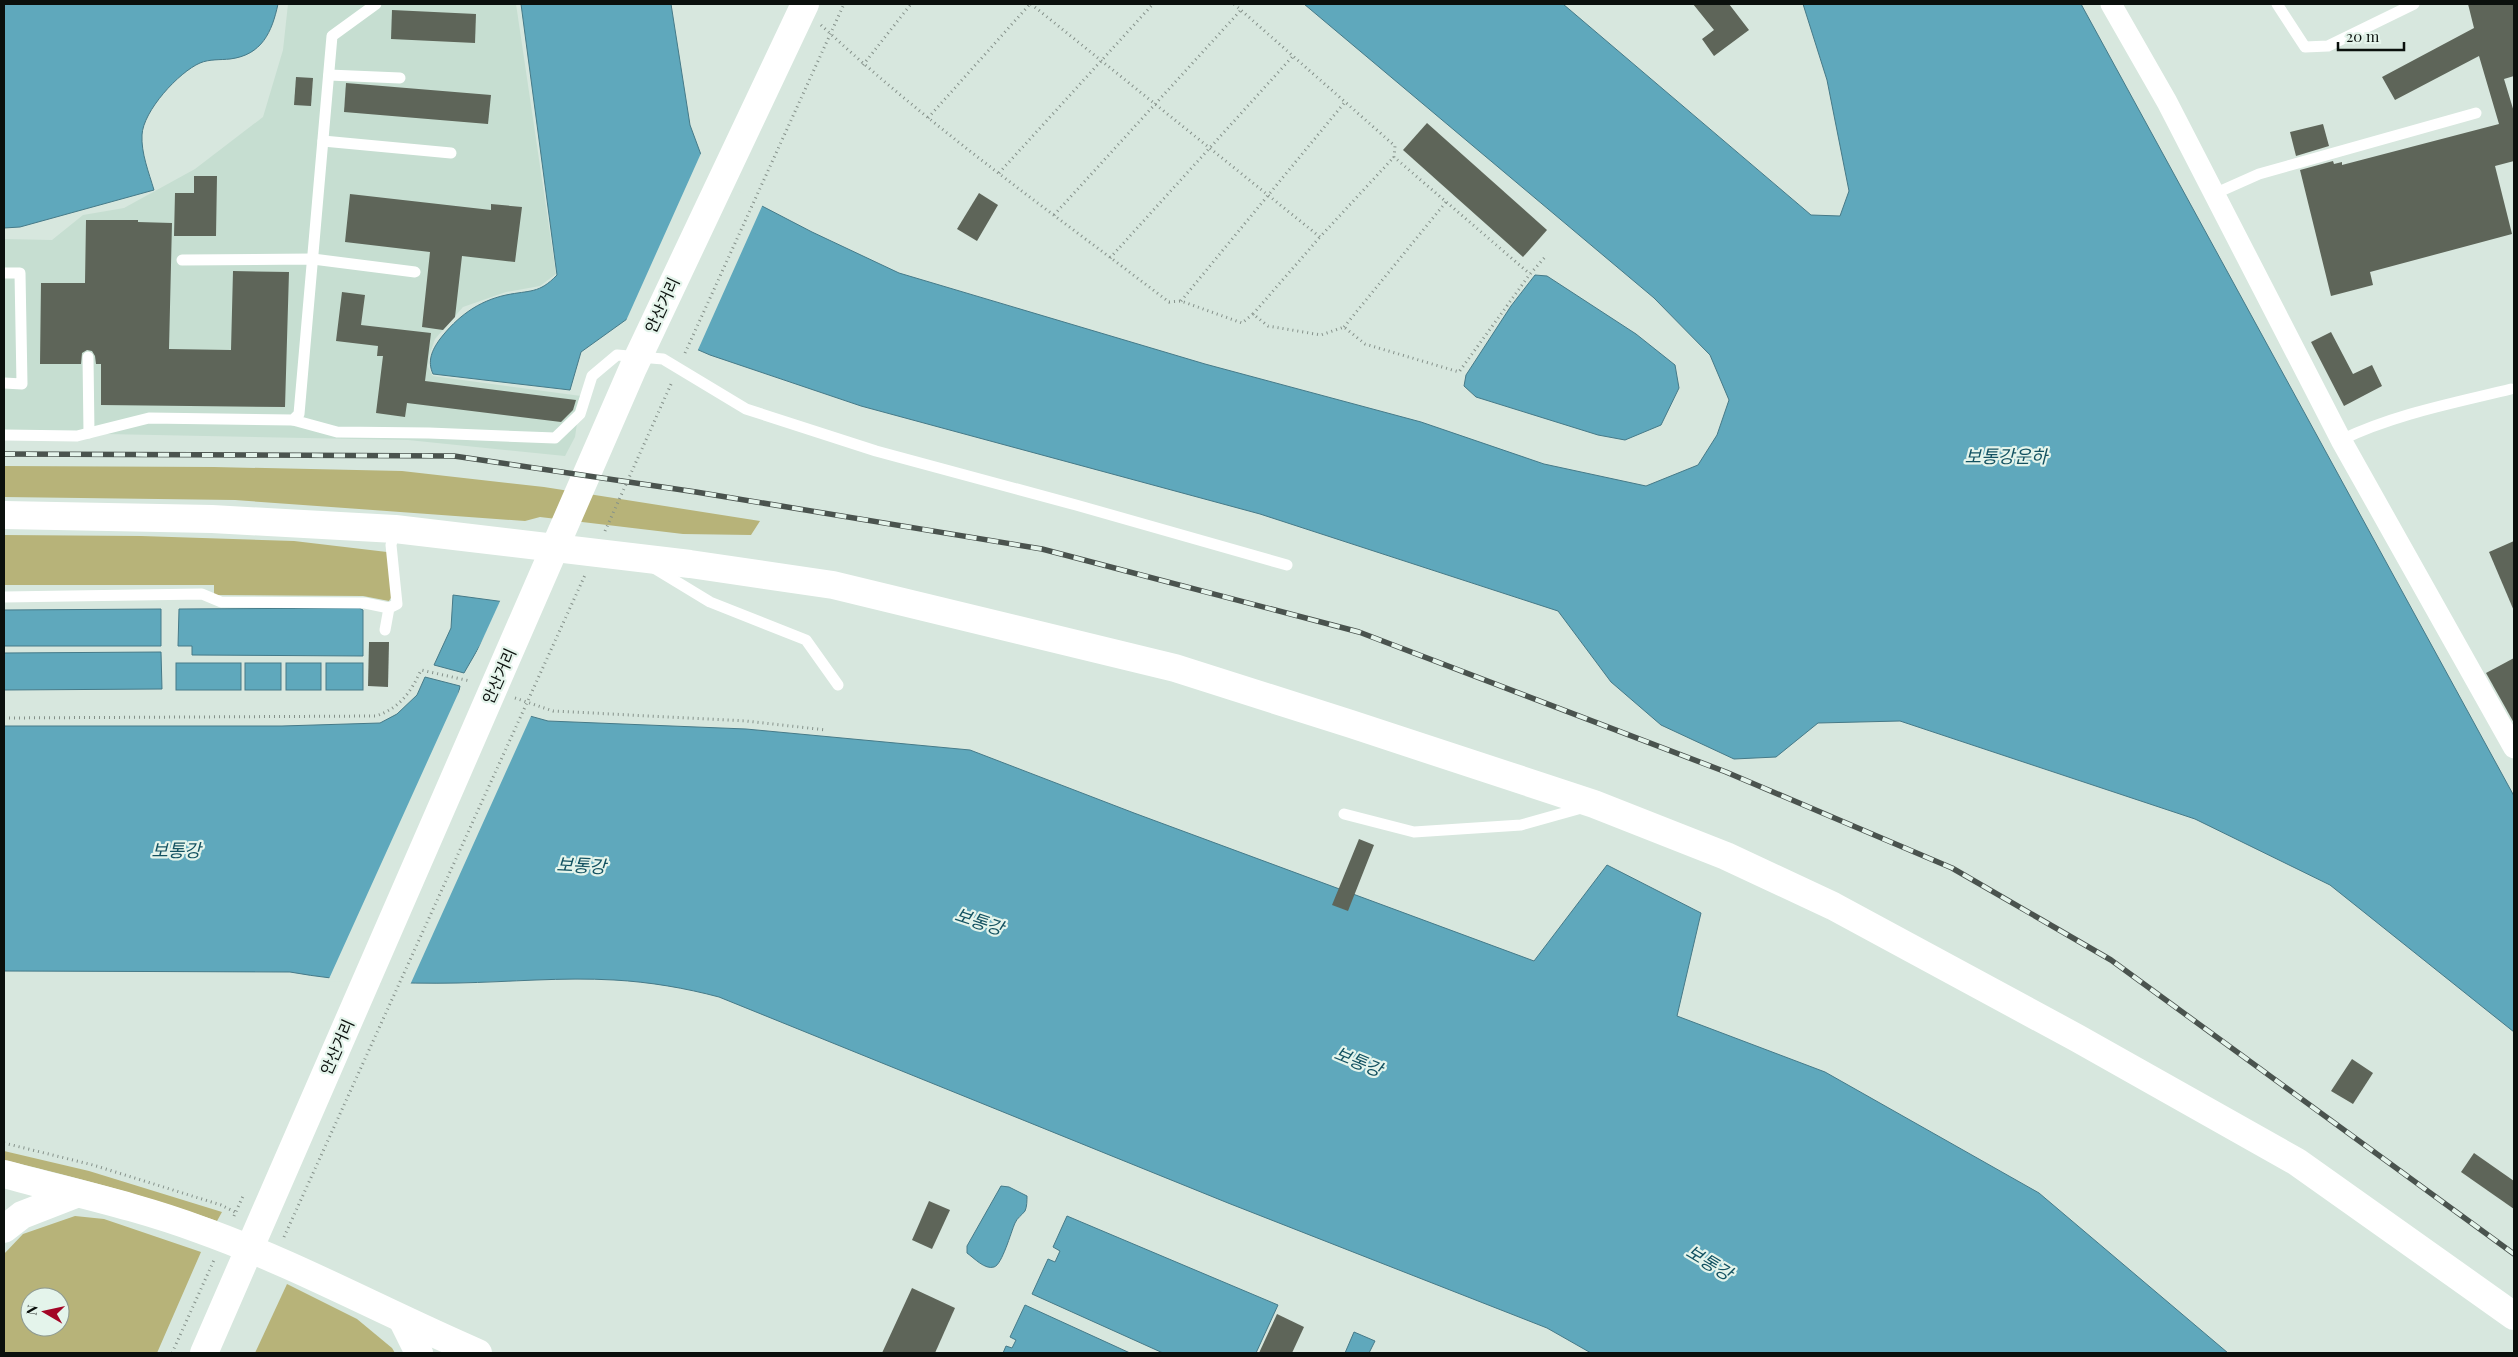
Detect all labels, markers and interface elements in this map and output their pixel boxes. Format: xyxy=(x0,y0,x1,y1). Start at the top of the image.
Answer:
scale bar xyxy=(2338,20,2404,52)
text: 20 m xyxy=(2346,26,2380,46)
street label: 안산거리 xyxy=(640,274,684,336)
water label: 보통강운하 xyxy=(1965,444,2050,468)
street label: 안산거리 xyxy=(477,645,520,707)
water label: 보통강 xyxy=(151,838,203,862)
water label: 보통강 xyxy=(556,852,609,878)
water label: 보통강 xyxy=(952,902,1009,941)
street label: 안산거리 xyxy=(315,1016,358,1078)
water label: 보통강 xyxy=(1331,1041,1388,1082)
water label: 보통강 xyxy=(1682,1239,1739,1286)
north arrow xyxy=(20,1287,70,1337)
text: N xyxy=(21,1303,42,1316)

